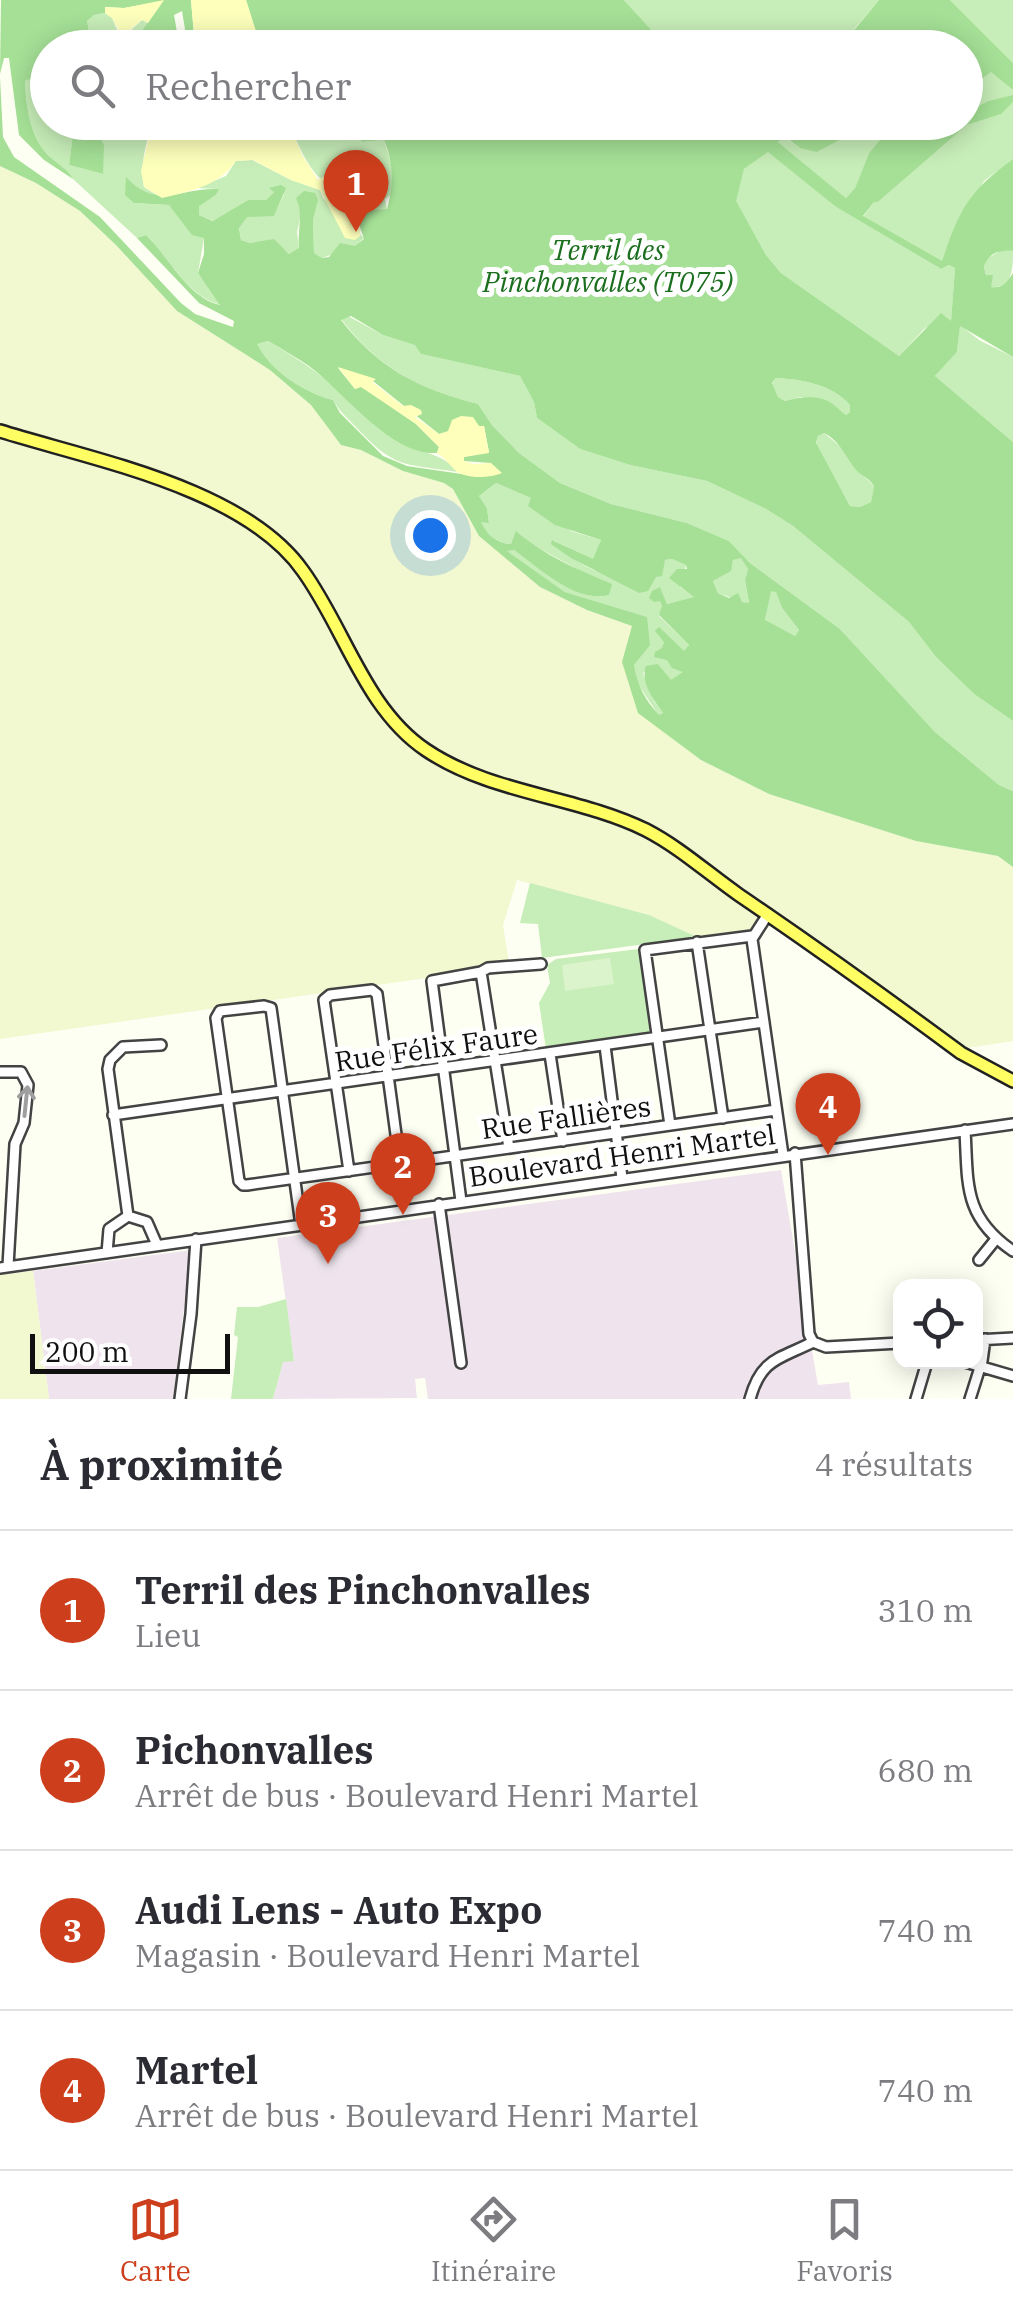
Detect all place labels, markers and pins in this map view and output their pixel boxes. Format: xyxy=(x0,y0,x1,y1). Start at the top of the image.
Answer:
pin: 1 xyxy=(324,150,388,232)
pin: 4 xyxy=(796,1072,860,1155)
pin: 2 xyxy=(370,1132,436,1215)
pin: 3 xyxy=(296,1182,360,1264)

